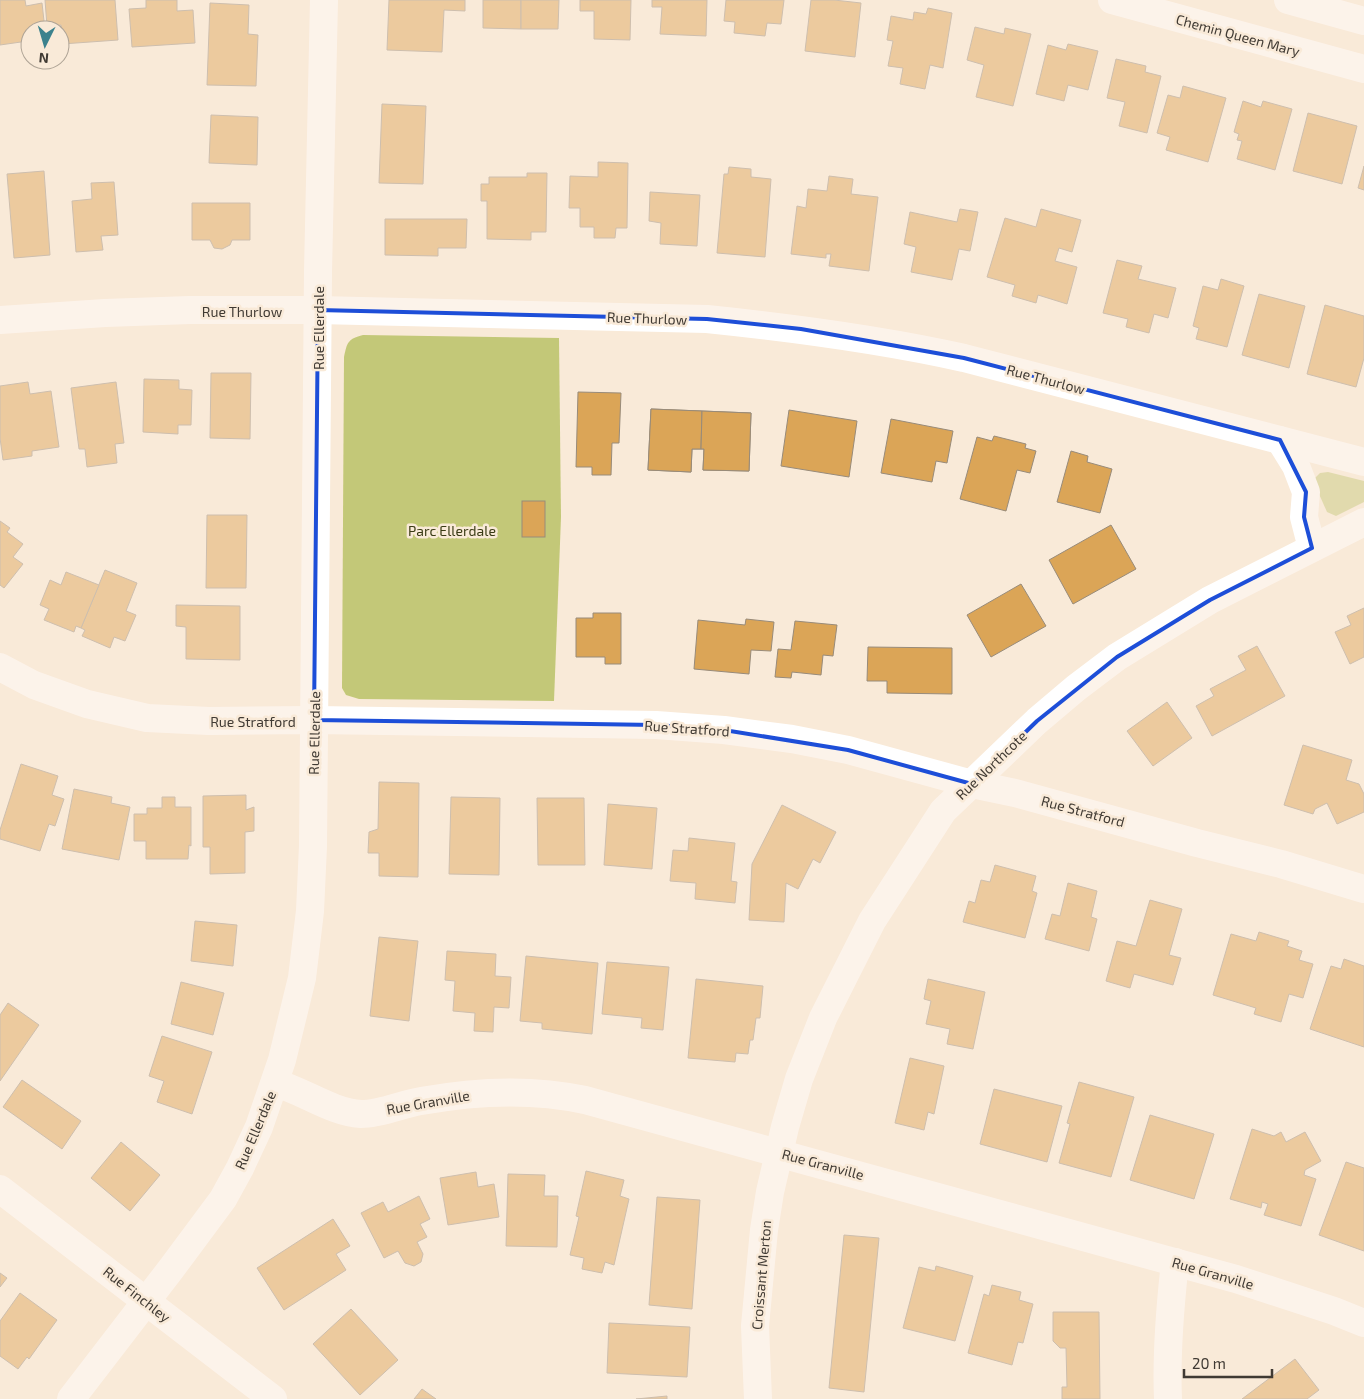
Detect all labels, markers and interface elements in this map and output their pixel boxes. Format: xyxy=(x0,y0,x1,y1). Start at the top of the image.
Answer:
street label: Chemin Queen Mary xyxy=(1174,10,1302,60)
north arrow xyxy=(20,20,70,70)
text: N xyxy=(38,50,50,67)
street label: Rue Ellerdale xyxy=(310,286,327,370)
street label: Rue Thurlow xyxy=(202,303,283,320)
street label: Rue Thurlow xyxy=(607,308,688,328)
street label: Rue Thurlow xyxy=(1005,360,1087,398)
park label: Parc Ellerdale xyxy=(408,522,496,539)
street label: Rue Ellerdale xyxy=(305,691,323,775)
street label: Rue Stratford xyxy=(210,713,296,730)
street label: Rue Stratford xyxy=(644,717,730,739)
street label: Rue Northcote xyxy=(952,727,1030,803)
street label: Rue Stratford xyxy=(1039,792,1127,830)
street label: Rue Granville xyxy=(385,1086,471,1118)
street label: Rue Ellerdale xyxy=(231,1088,279,1172)
street label: Rue Granville xyxy=(780,1145,866,1183)
street label: Croissant Merton xyxy=(748,1219,774,1331)
street label: Rue Granville xyxy=(1170,1253,1256,1293)
street label: Rue Finchley xyxy=(100,1263,174,1326)
scale bar xyxy=(1184,1346,1272,1378)
text: 20 m xyxy=(1192,1354,1226,1372)

